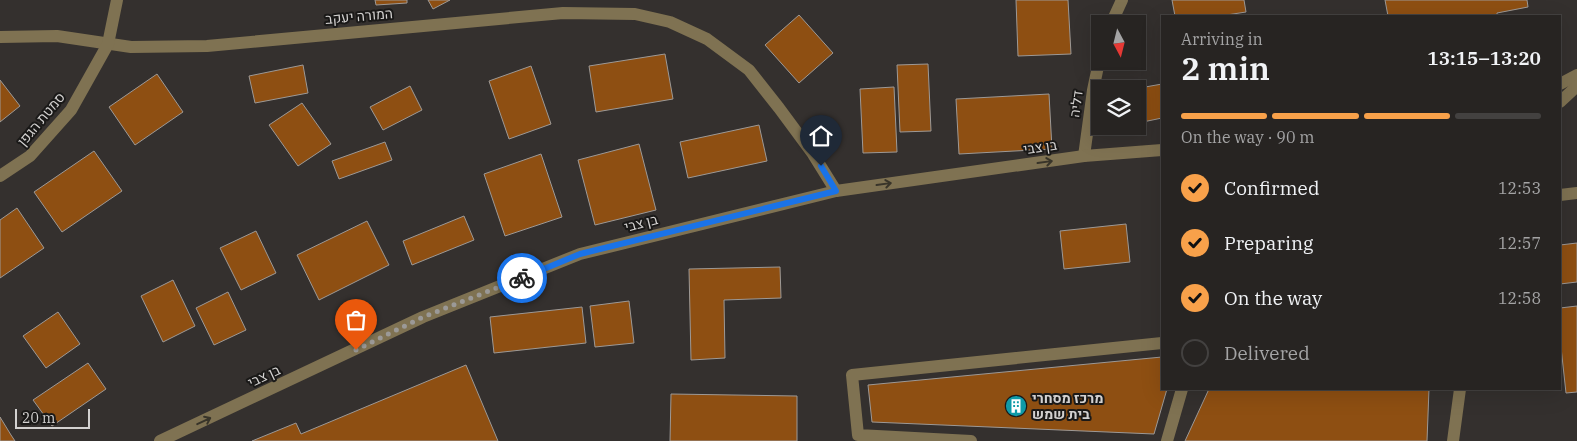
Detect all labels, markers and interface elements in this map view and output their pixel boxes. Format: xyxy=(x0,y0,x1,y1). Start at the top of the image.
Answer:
street label: המורה יעקב xyxy=(324,4,394,28)
north arrow xyxy=(1091,15,1146,70)
map controls xyxy=(1091,15,1146,135)
text: Arriving in xyxy=(1181,29,1263,49)
text: 13:15–13:20 xyxy=(1427,46,1541,70)
text: 2 min xyxy=(1181,47,1270,89)
button: layers xyxy=(1091,80,1146,135)
street label: סמטת הגפן xyxy=(13,88,69,150)
street label: דליה xyxy=(1065,89,1087,119)
pin xyxy=(800,115,842,166)
icon: home xyxy=(807,122,835,150)
text: On the way · 90 m xyxy=(1181,127,1315,147)
street label: בן צבי xyxy=(1022,136,1059,158)
one-way arrow xyxy=(1037,156,1053,166)
icon: check xyxy=(1181,174,1209,202)
text: Confirmed xyxy=(1224,176,1319,200)
text: 12:53 xyxy=(1498,178,1541,198)
one-way arrow xyxy=(876,179,892,189)
street label: בן צבי xyxy=(622,210,660,236)
icon: check xyxy=(1181,229,1209,257)
text: Preparing xyxy=(1224,231,1313,255)
text: 12:57 xyxy=(1498,233,1541,253)
courier xyxy=(497,253,547,303)
icon: bike xyxy=(508,264,536,292)
icon: check xyxy=(1181,284,1209,312)
text: On the way xyxy=(1224,286,1322,310)
text: 12:58 xyxy=(1498,288,1541,308)
pin xyxy=(335,299,377,350)
icon: bag xyxy=(342,306,370,334)
text: Delivered xyxy=(1224,341,1310,365)
street label: בן צבי xyxy=(245,360,284,391)
place label: מרכז מסחרי בית שמש xyxy=(1032,389,1103,423)
building icon: מרכז מסחרי בית שמש xyxy=(1004,394,1028,418)
scale bar xyxy=(15,406,90,429)
text: 20 m xyxy=(22,409,55,427)
one-way arrow xyxy=(196,415,211,425)

